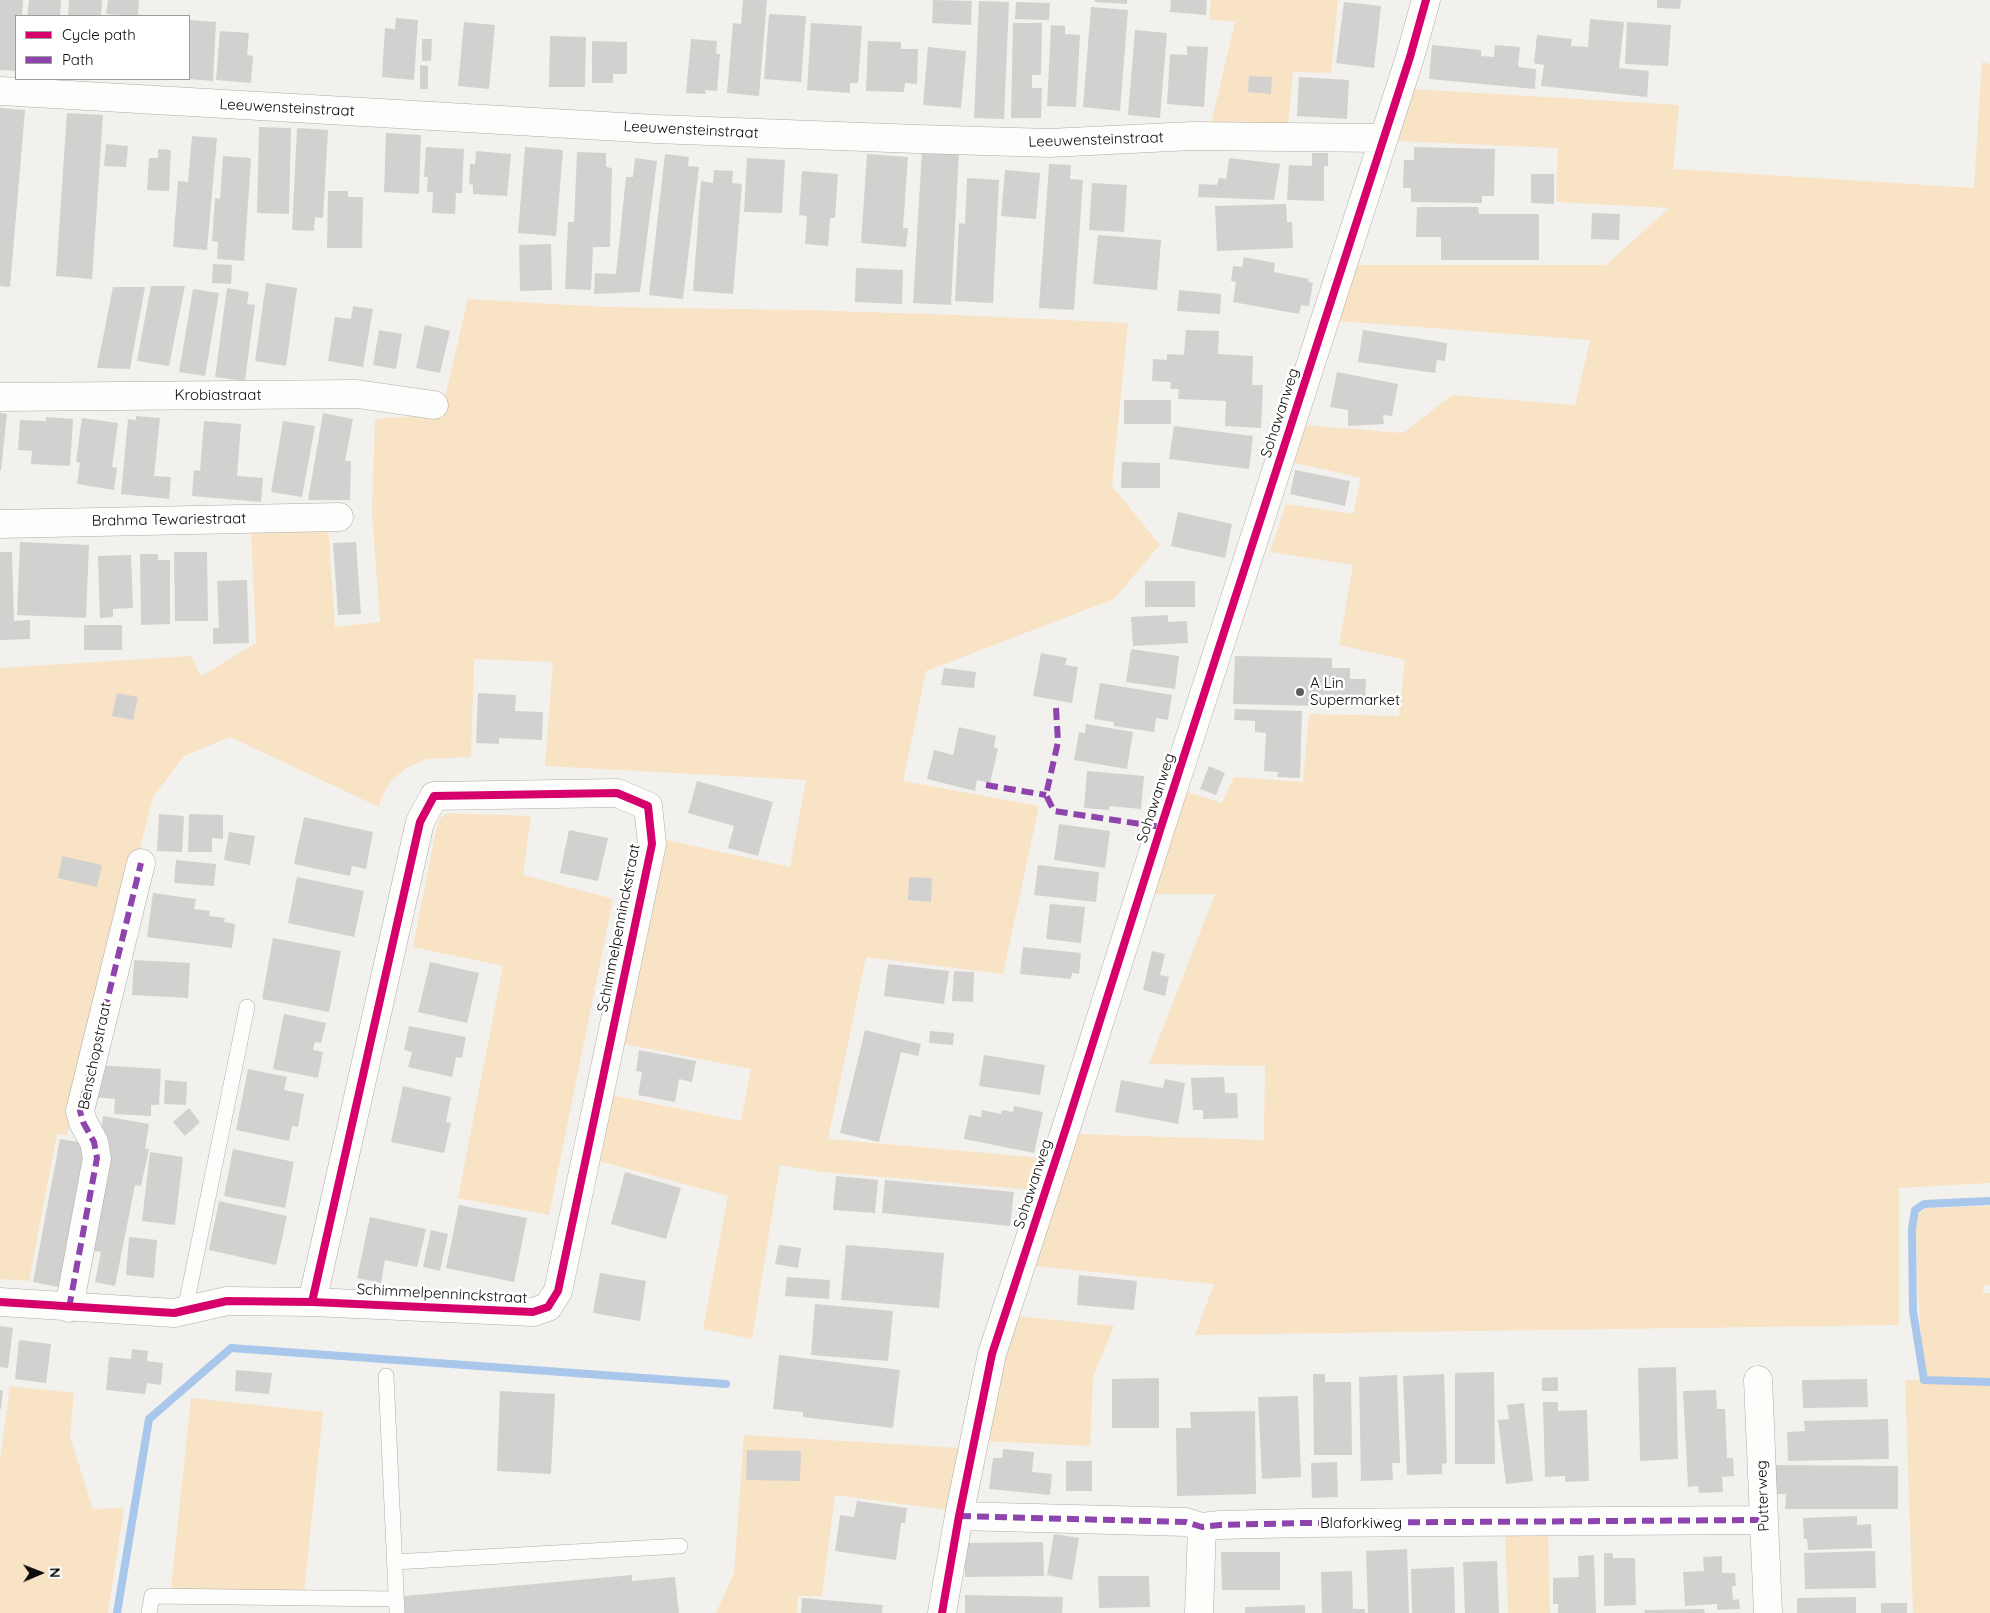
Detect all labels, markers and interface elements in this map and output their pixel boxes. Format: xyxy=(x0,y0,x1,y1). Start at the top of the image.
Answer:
legend xyxy=(15,15,190,80)
text: Cycle path xyxy=(62,25,136,44)
text: Path xyxy=(62,50,94,69)
street label: Leeuwensteinstraat xyxy=(219,95,355,121)
street label: Leeuwensteinstraat xyxy=(623,117,759,143)
street label: Leeuwensteinstraat xyxy=(1028,129,1164,151)
street label: Sohawanweg xyxy=(1257,366,1303,460)
street label: Krobiastraat xyxy=(174,386,262,404)
street label: Brahma Tewariestraat xyxy=(92,510,246,530)
place label: A Lin Supermarket xyxy=(1310,674,1400,709)
marker: A Lin Supermarket xyxy=(1294,686,1306,698)
street label: Sohawanweg xyxy=(1133,751,1179,845)
street label: Schimmelpenninckstraat xyxy=(594,842,644,1014)
street label: Benschopstraat xyxy=(75,1001,115,1111)
street label: Sohawanweg xyxy=(1010,1137,1056,1231)
street label: Schimmelpenninckstraat xyxy=(356,1281,528,1307)
street label: Putterweg xyxy=(1753,1460,1773,1532)
street label: Blaforkiweg xyxy=(1320,1514,1402,1532)
north arrow xyxy=(15,1548,65,1598)
text: N xyxy=(46,1567,64,1578)

